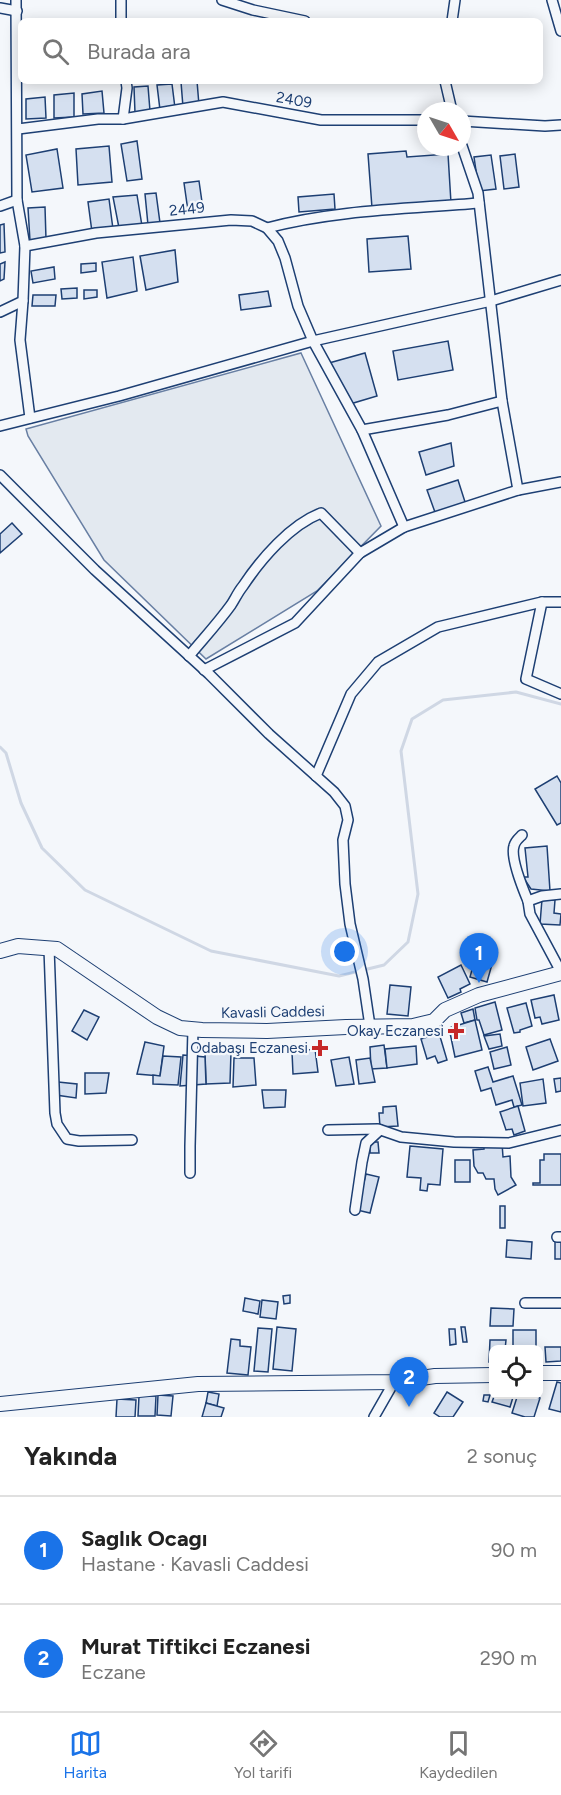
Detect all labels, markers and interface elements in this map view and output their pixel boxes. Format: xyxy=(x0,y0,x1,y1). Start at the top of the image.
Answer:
search box xyxy=(18,18,543,84)
icon: search xyxy=(39,35,72,68)
text: Burada ara xyxy=(87,38,191,65)
street label: 2409 xyxy=(275,88,313,112)
north arrow xyxy=(417,102,471,156)
street label: 2449 xyxy=(168,198,206,220)
pin: 1 xyxy=(460,934,498,983)
your location xyxy=(330,937,359,966)
street label: Kavasli Caddesi xyxy=(221,1002,325,1022)
place label: Okay Eczanesi xyxy=(347,1022,444,1040)
marker: Okay Eczanesi xyxy=(449,1024,463,1038)
place label: Odabaşı Eczanesi xyxy=(190,1039,308,1057)
marker: Odabaşı Eczanesi xyxy=(313,1041,327,1055)
map controls xyxy=(489,1345,543,1399)
button: locate xyxy=(489,1345,543,1399)
pin: 2 xyxy=(390,1358,428,1407)
text: Yakında xyxy=(24,1440,117,1472)
text: 2 sonuç xyxy=(467,1444,537,1468)
text: Saglık Ocagı xyxy=(81,1525,208,1552)
text: 1 xyxy=(39,1538,48,1562)
text: 90 m xyxy=(491,1538,537,1562)
text: Hastane · Kavasli Caddesi xyxy=(81,1552,309,1576)
text: Murat Tiftikci Eczanesi xyxy=(81,1633,311,1660)
text: 2 xyxy=(38,1646,49,1670)
text: 290 m xyxy=(480,1646,537,1670)
text: Eczane xyxy=(81,1660,146,1684)
tab: Harita xyxy=(63,1727,107,1782)
tab: Yol tarifi xyxy=(234,1727,292,1782)
tab: Kaydedilen xyxy=(419,1727,498,1782)

